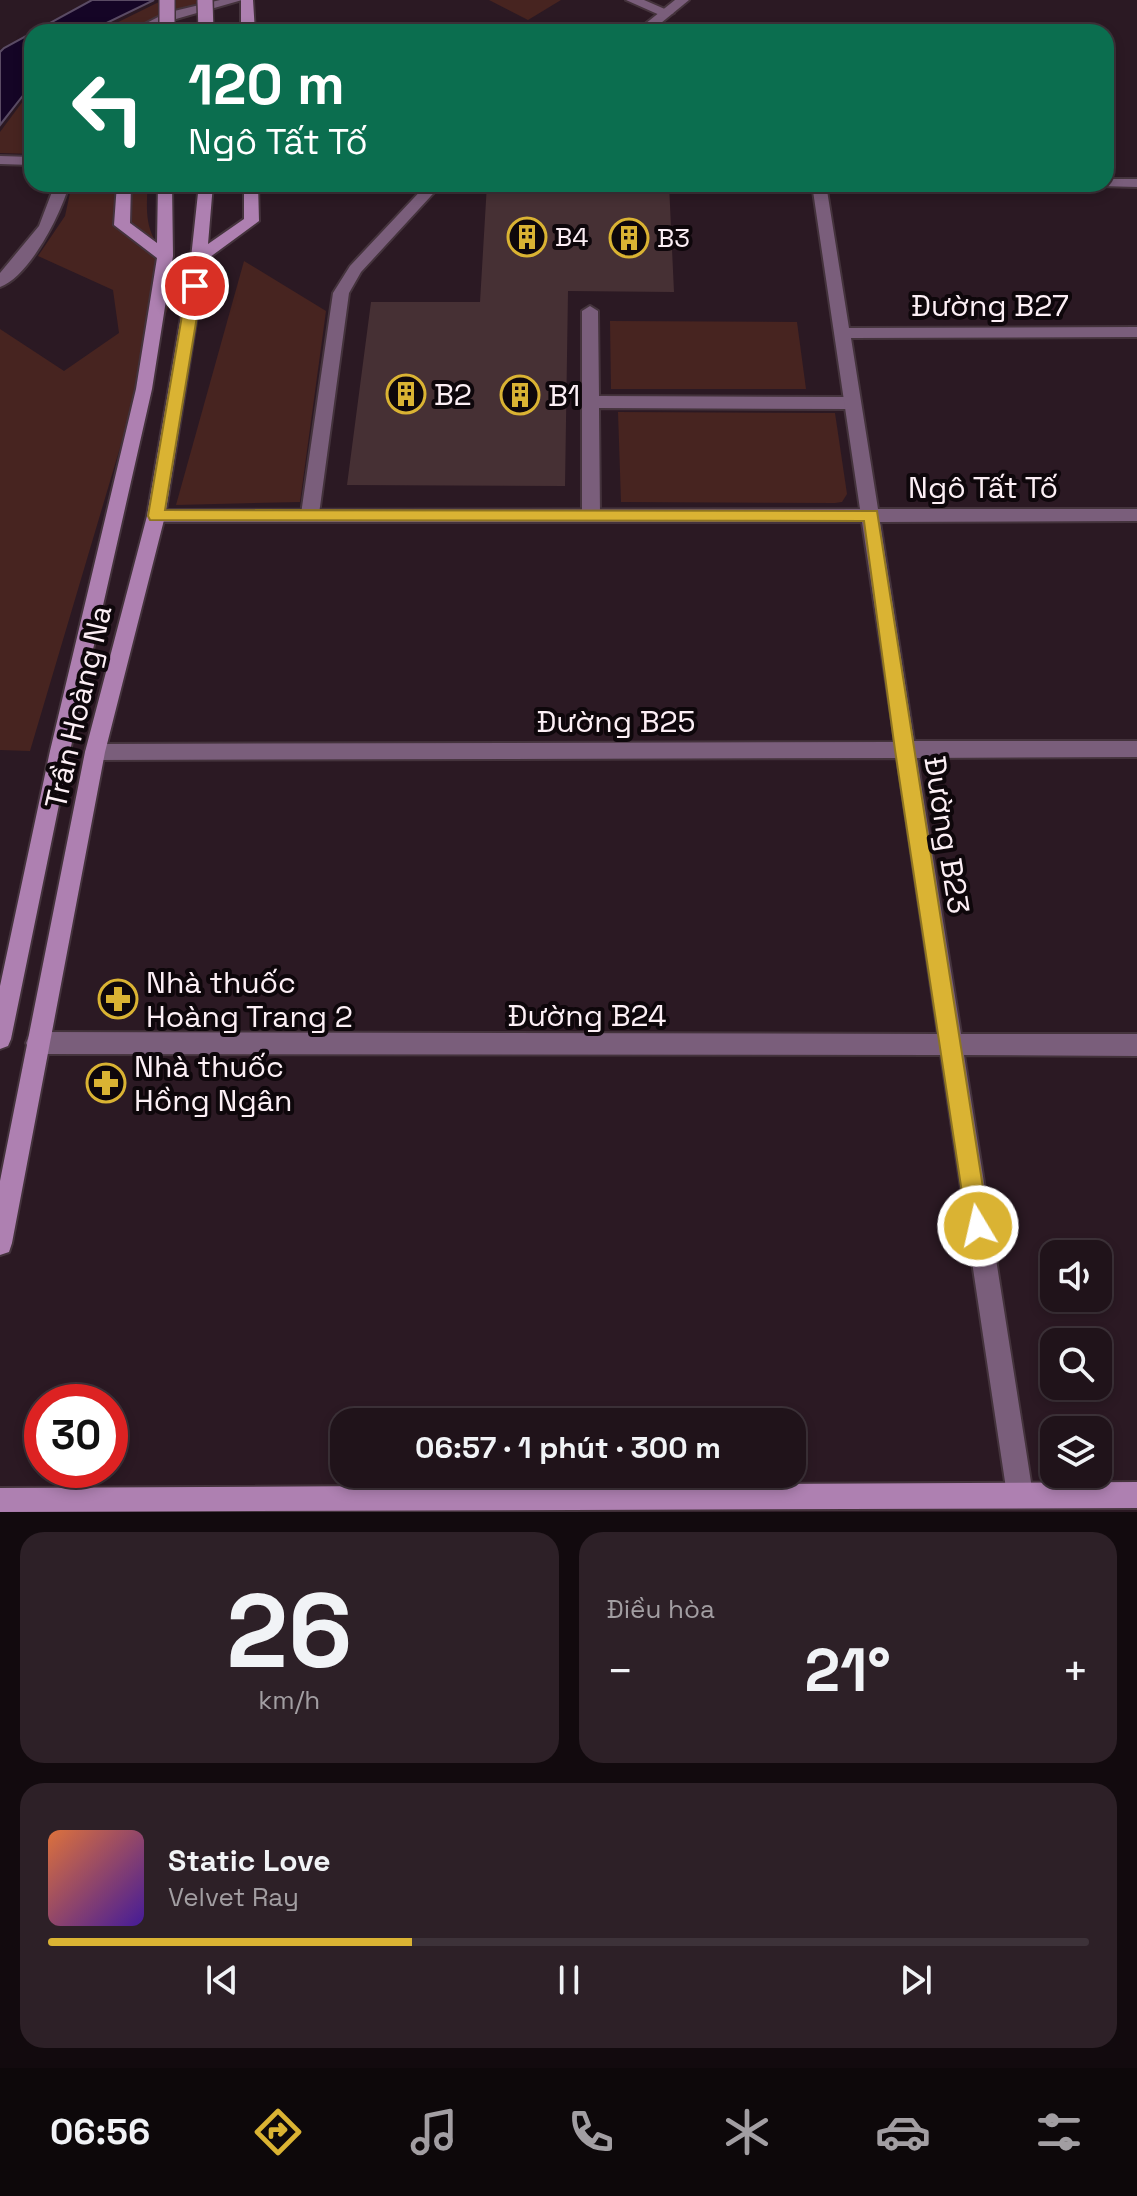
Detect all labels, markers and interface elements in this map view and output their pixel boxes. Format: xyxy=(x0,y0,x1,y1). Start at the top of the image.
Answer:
text: 120 m xyxy=(188,49,345,120)
icon: left xyxy=(56,56,160,160)
text: Ngô Tất Tố xyxy=(188,119,368,165)
building icon: B4 xyxy=(506,216,548,258)
building icon: B3 xyxy=(608,217,650,259)
place label: B4 xyxy=(555,220,588,254)
place label: B3 xyxy=(657,221,690,255)
pin xyxy=(161,252,229,320)
icon: arrive xyxy=(173,264,217,308)
street label: Đường B27 xyxy=(911,286,1069,325)
building icon: B2 xyxy=(385,373,427,415)
building icon: B1 xyxy=(499,374,541,416)
place label: B2 xyxy=(434,375,472,414)
place label: B1 xyxy=(548,376,580,415)
street label: Ngô Tất Tố xyxy=(908,468,1058,507)
street label: Trần Hoàng Na xyxy=(36,602,120,812)
street label: Đường B25 xyxy=(536,702,696,741)
street label: Đường B23 xyxy=(915,753,979,917)
place label: Nhà thuốc Hoàng Trang 2 xyxy=(146,963,353,1036)
pharmacy icon: Nhà thuốc Hoàng Trang 2 xyxy=(97,978,139,1020)
street label: Đường B24 xyxy=(508,996,667,1035)
place label: Nhà thuốc Hồng Ngân xyxy=(134,1047,292,1120)
pharmacy icon: Nhà thuốc Hồng Ngân xyxy=(85,1062,127,1104)
position arrow xyxy=(936,1184,1020,1268)
map controls xyxy=(1040,1240,1112,1488)
button: sound xyxy=(1040,1240,1112,1312)
button: search xyxy=(1040,1328,1112,1400)
speed limit sign: 30 xyxy=(24,1384,128,1488)
button: layers xyxy=(1040,1416,1112,1488)
text: 06:57 · 1 phút · 300 m xyxy=(415,1428,721,1467)
text: 26 xyxy=(226,1565,352,1697)
text: Điều hòa xyxy=(607,1592,715,1626)
text: 21° xyxy=(805,1632,891,1709)
text: − xyxy=(607,1643,634,1699)
text: + xyxy=(1062,1643,1089,1699)
text: km/h xyxy=(258,1683,320,1717)
text: Static Love xyxy=(168,1841,331,1880)
text: Velvet Ray xyxy=(168,1880,299,1914)
icon: previous xyxy=(200,1958,244,2002)
icon: pause xyxy=(547,1958,591,2002)
icon: next xyxy=(894,1958,938,2002)
icon: directions xyxy=(250,2104,306,2160)
icon: music xyxy=(406,2104,462,2160)
icon: phone xyxy=(563,2104,619,2160)
icon: climate xyxy=(719,2104,775,2160)
icon: car xyxy=(875,2104,931,2160)
icon: filters xyxy=(1031,2104,1087,2160)
text: 06:56 xyxy=(50,2109,150,2155)

